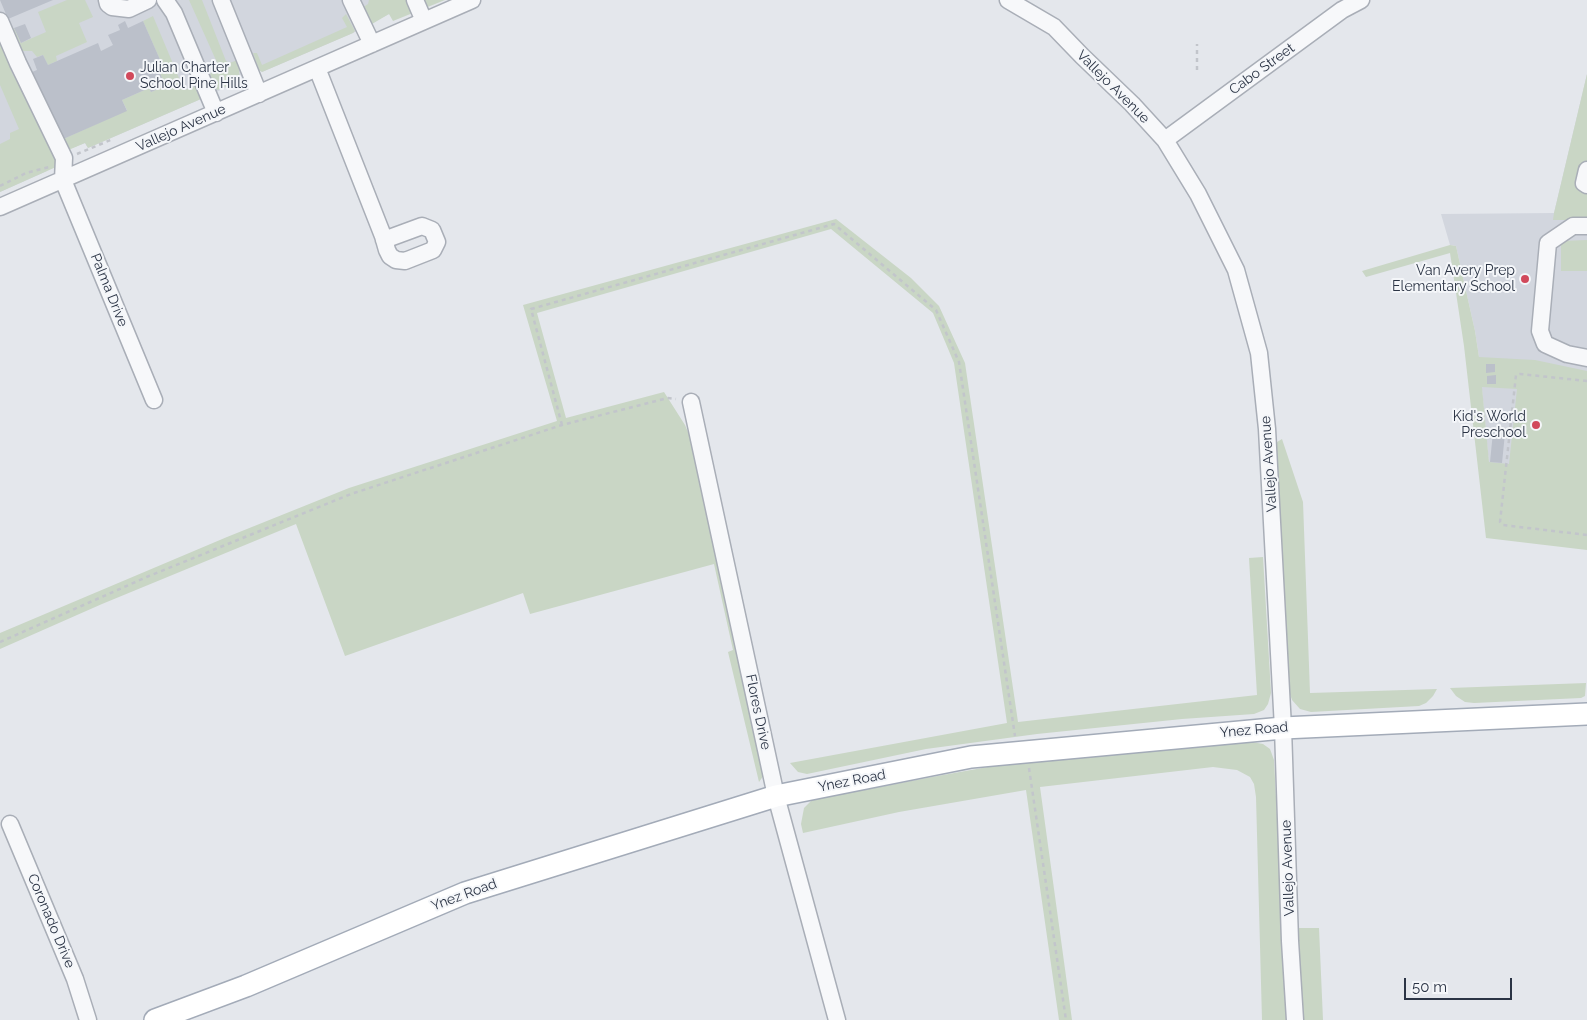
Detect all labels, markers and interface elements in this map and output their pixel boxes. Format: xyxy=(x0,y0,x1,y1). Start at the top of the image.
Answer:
street label: Cabo Street xyxy=(1226,40,1298,98)
street label: Vallejo Avenue xyxy=(1073,47,1153,127)
place label: Julian Charter School Pine Hills xyxy=(140,60,248,92)
marker: Julian Charter School Pine Hills xyxy=(124,70,136,82)
street label: Vallejo Avenue xyxy=(134,101,228,155)
street label: Palma Drive xyxy=(87,251,131,329)
place label: Van Avery Prep Elementary School xyxy=(1392,263,1515,296)
marker: Van Avery Prep Elementary School xyxy=(1519,273,1531,285)
place label: Kid's World Preschool xyxy=(1453,409,1526,442)
street label: Vallejo Avenue xyxy=(1257,415,1281,513)
marker: Kid's World Preschool xyxy=(1530,419,1542,431)
street label: Flores Drive xyxy=(742,673,774,751)
street label: Ynez Road xyxy=(1219,719,1289,741)
street label: Ynez Road xyxy=(817,766,887,796)
street label: Vallejo Avenue xyxy=(1278,820,1298,916)
street label: Coronado Drive xyxy=(24,871,78,971)
street label: Ynez Road xyxy=(429,875,499,915)
scale bar xyxy=(1407,968,1514,1000)
text: 50 m xyxy=(1412,978,1447,996)

